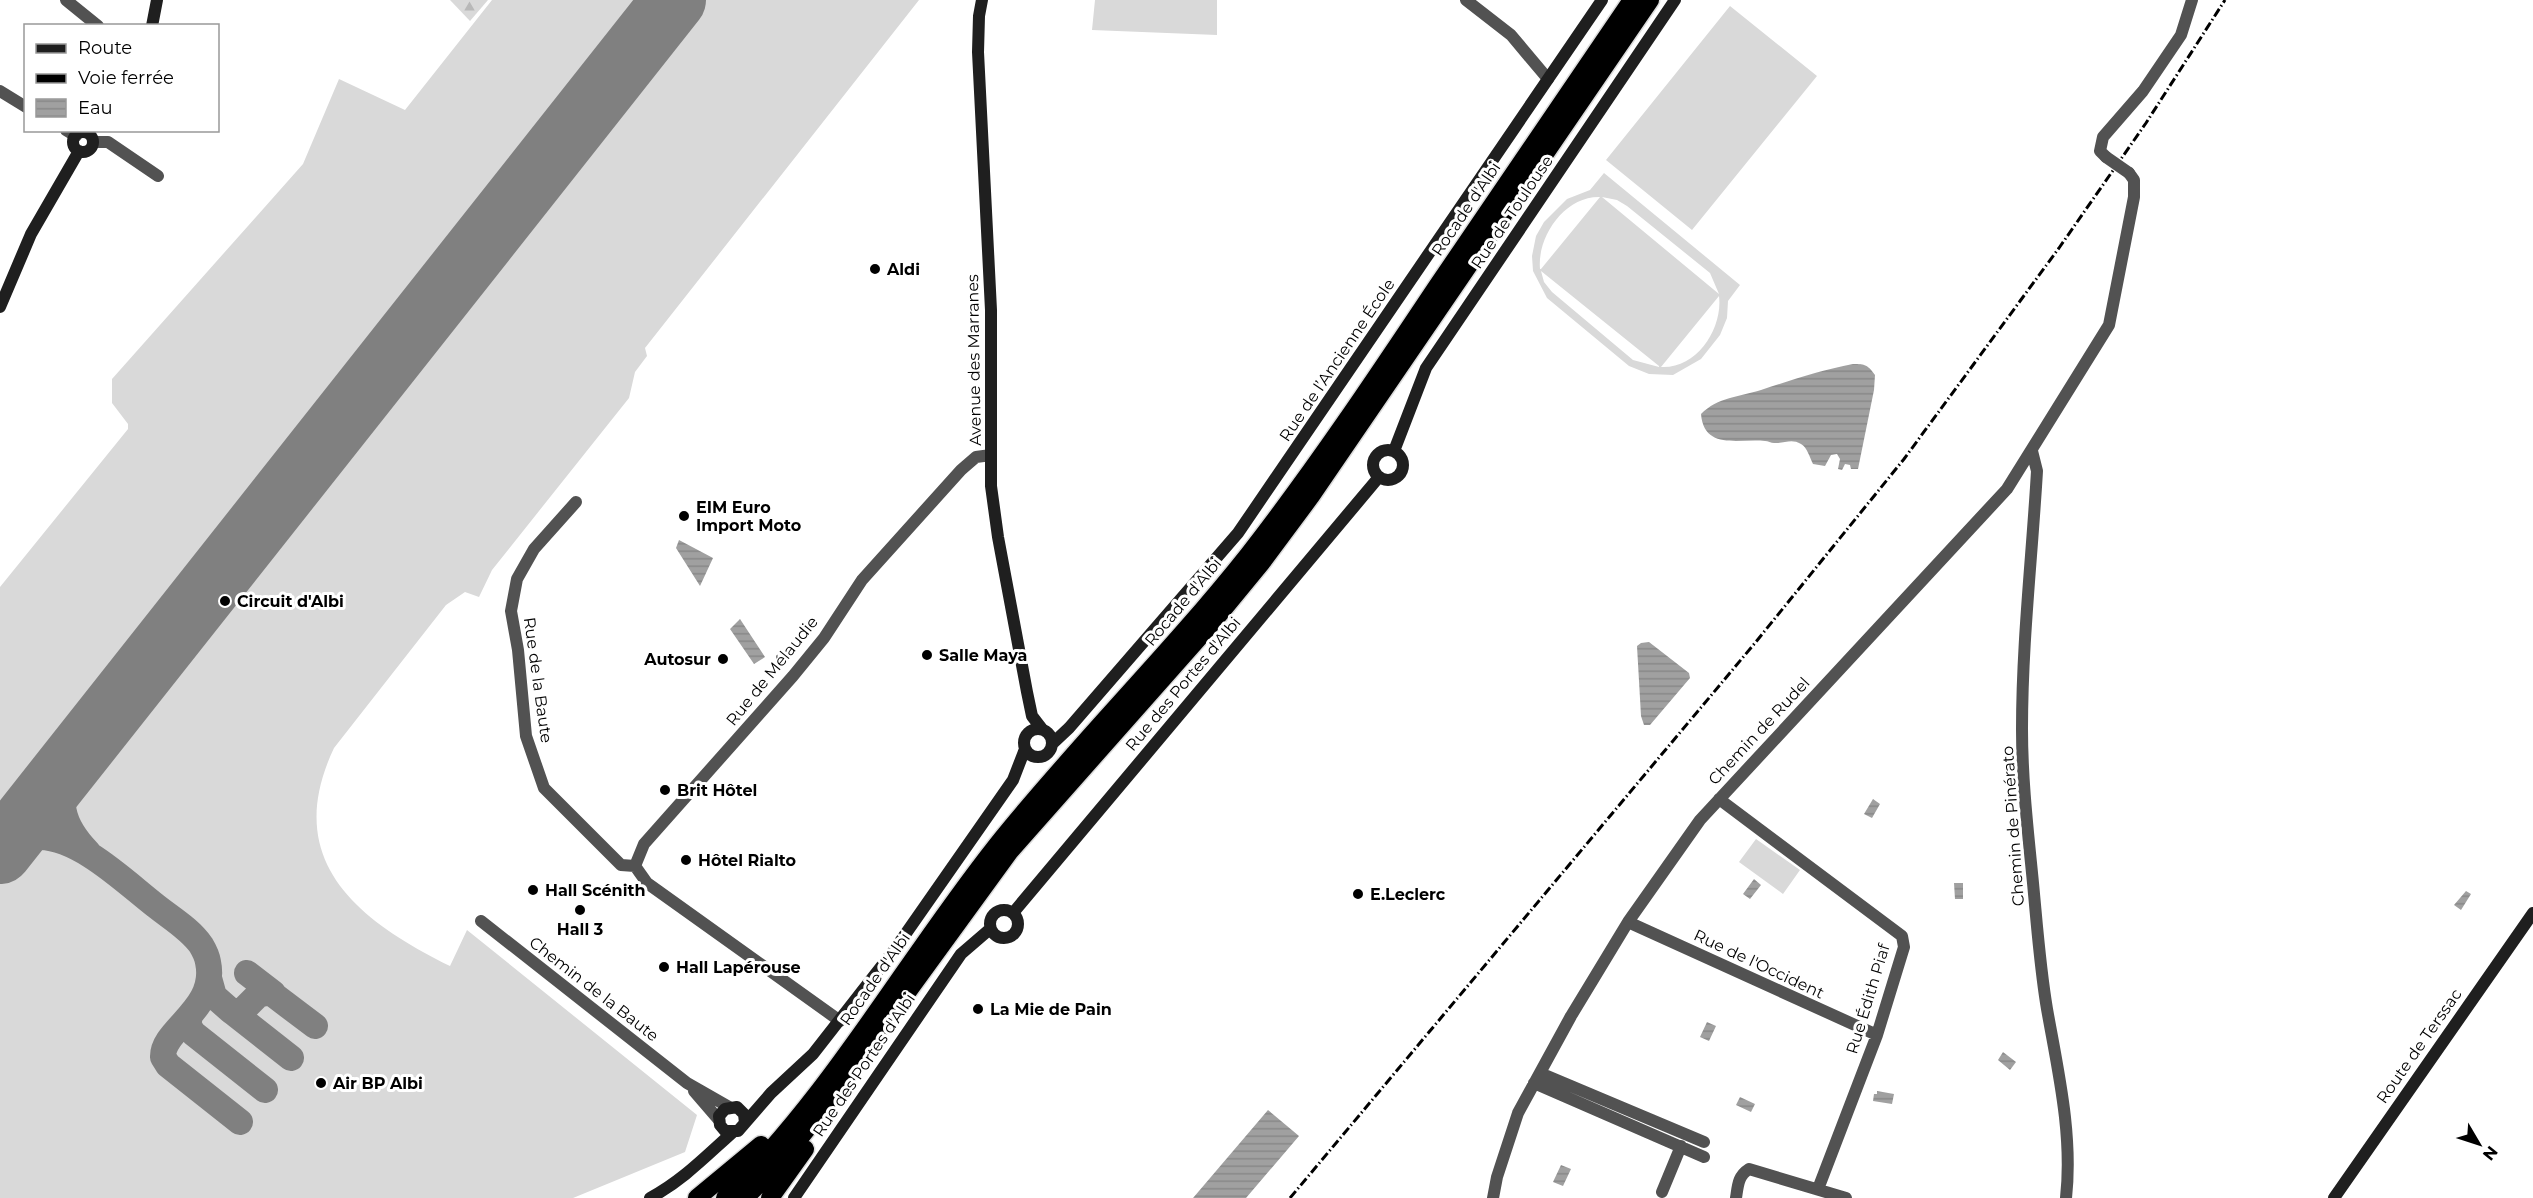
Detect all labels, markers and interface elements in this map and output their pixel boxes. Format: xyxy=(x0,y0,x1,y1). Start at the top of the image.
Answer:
legend xyxy=(24,24,219,132)
text: Route xyxy=(78,37,132,59)
text: Voie ferrée xyxy=(78,67,174,89)
text: Eau xyxy=(78,97,113,119)
street label: Rue de Toulouse xyxy=(1467,152,1557,272)
street label: Rocade d'Albi xyxy=(1428,158,1504,260)
place label: Aldi xyxy=(886,260,920,279)
marker: Aldi xyxy=(868,262,882,276)
street label: Avenue des Marranes xyxy=(963,274,985,446)
street label: Rue de l’Ancienne École xyxy=(1275,275,1399,445)
place label: EIM Euro Import Moto xyxy=(696,498,801,535)
marker: EIM Euro Import Moto xyxy=(677,509,691,523)
street label: Rocade d'Albi xyxy=(1141,554,1225,650)
place label: Circuit d'Albi xyxy=(237,592,344,611)
marker: Circuit d'Albi xyxy=(218,594,232,608)
street label: Rue de Mélaudie xyxy=(722,613,822,729)
street label: Rue des Portes d'Albi xyxy=(1121,613,1245,755)
street label: Rue de la Baute xyxy=(520,616,556,744)
place label: Salle Maya xyxy=(939,646,1027,665)
marker: Salle Maya xyxy=(920,648,934,662)
place label: Autosur xyxy=(643,650,711,669)
marker: Autosur xyxy=(716,652,730,666)
street label: Chemin de Rudel xyxy=(1704,673,1814,789)
street label: Chemin de Pinérato xyxy=(1998,745,2028,907)
place label: Brit Hôtel xyxy=(677,781,757,800)
marker: Brit Hôtel xyxy=(658,783,672,797)
place label: Hôtel Rialto xyxy=(698,851,796,870)
marker: Hôtel Rialto xyxy=(679,853,693,867)
place label: Hall Scénith xyxy=(545,881,646,900)
marker: Hall Scénith xyxy=(526,883,540,897)
place label: E.Leclerc xyxy=(1370,885,1446,904)
marker: E.Leclerc xyxy=(1351,887,1365,901)
marker: Hall 3 xyxy=(573,903,587,917)
place label: Hall 3 xyxy=(557,920,603,939)
street label: Rue de l'Occident xyxy=(1691,925,1828,1003)
street label: Rocade d'Albi xyxy=(836,929,914,1029)
street label: Chemin de la Baute xyxy=(526,933,662,1045)
street label: Rue Édith Piaf xyxy=(1842,941,1894,1056)
place label: Hall Lapérouse xyxy=(676,958,801,977)
marker: Hall Lapérouse xyxy=(657,960,671,974)
street label: Route de Terssac xyxy=(2372,985,2466,1107)
street label: Rue des Portes d'Albi xyxy=(809,990,919,1140)
place label: La Mie de Pain xyxy=(990,1000,1112,1019)
marker: La Mie de Pain xyxy=(971,1002,985,1016)
place label: Air BP Albi xyxy=(332,1074,423,1093)
marker: Air BP Albi xyxy=(314,1076,328,1090)
north arrow xyxy=(2449,1114,2509,1174)
text: N xyxy=(2479,1142,2502,1164)

